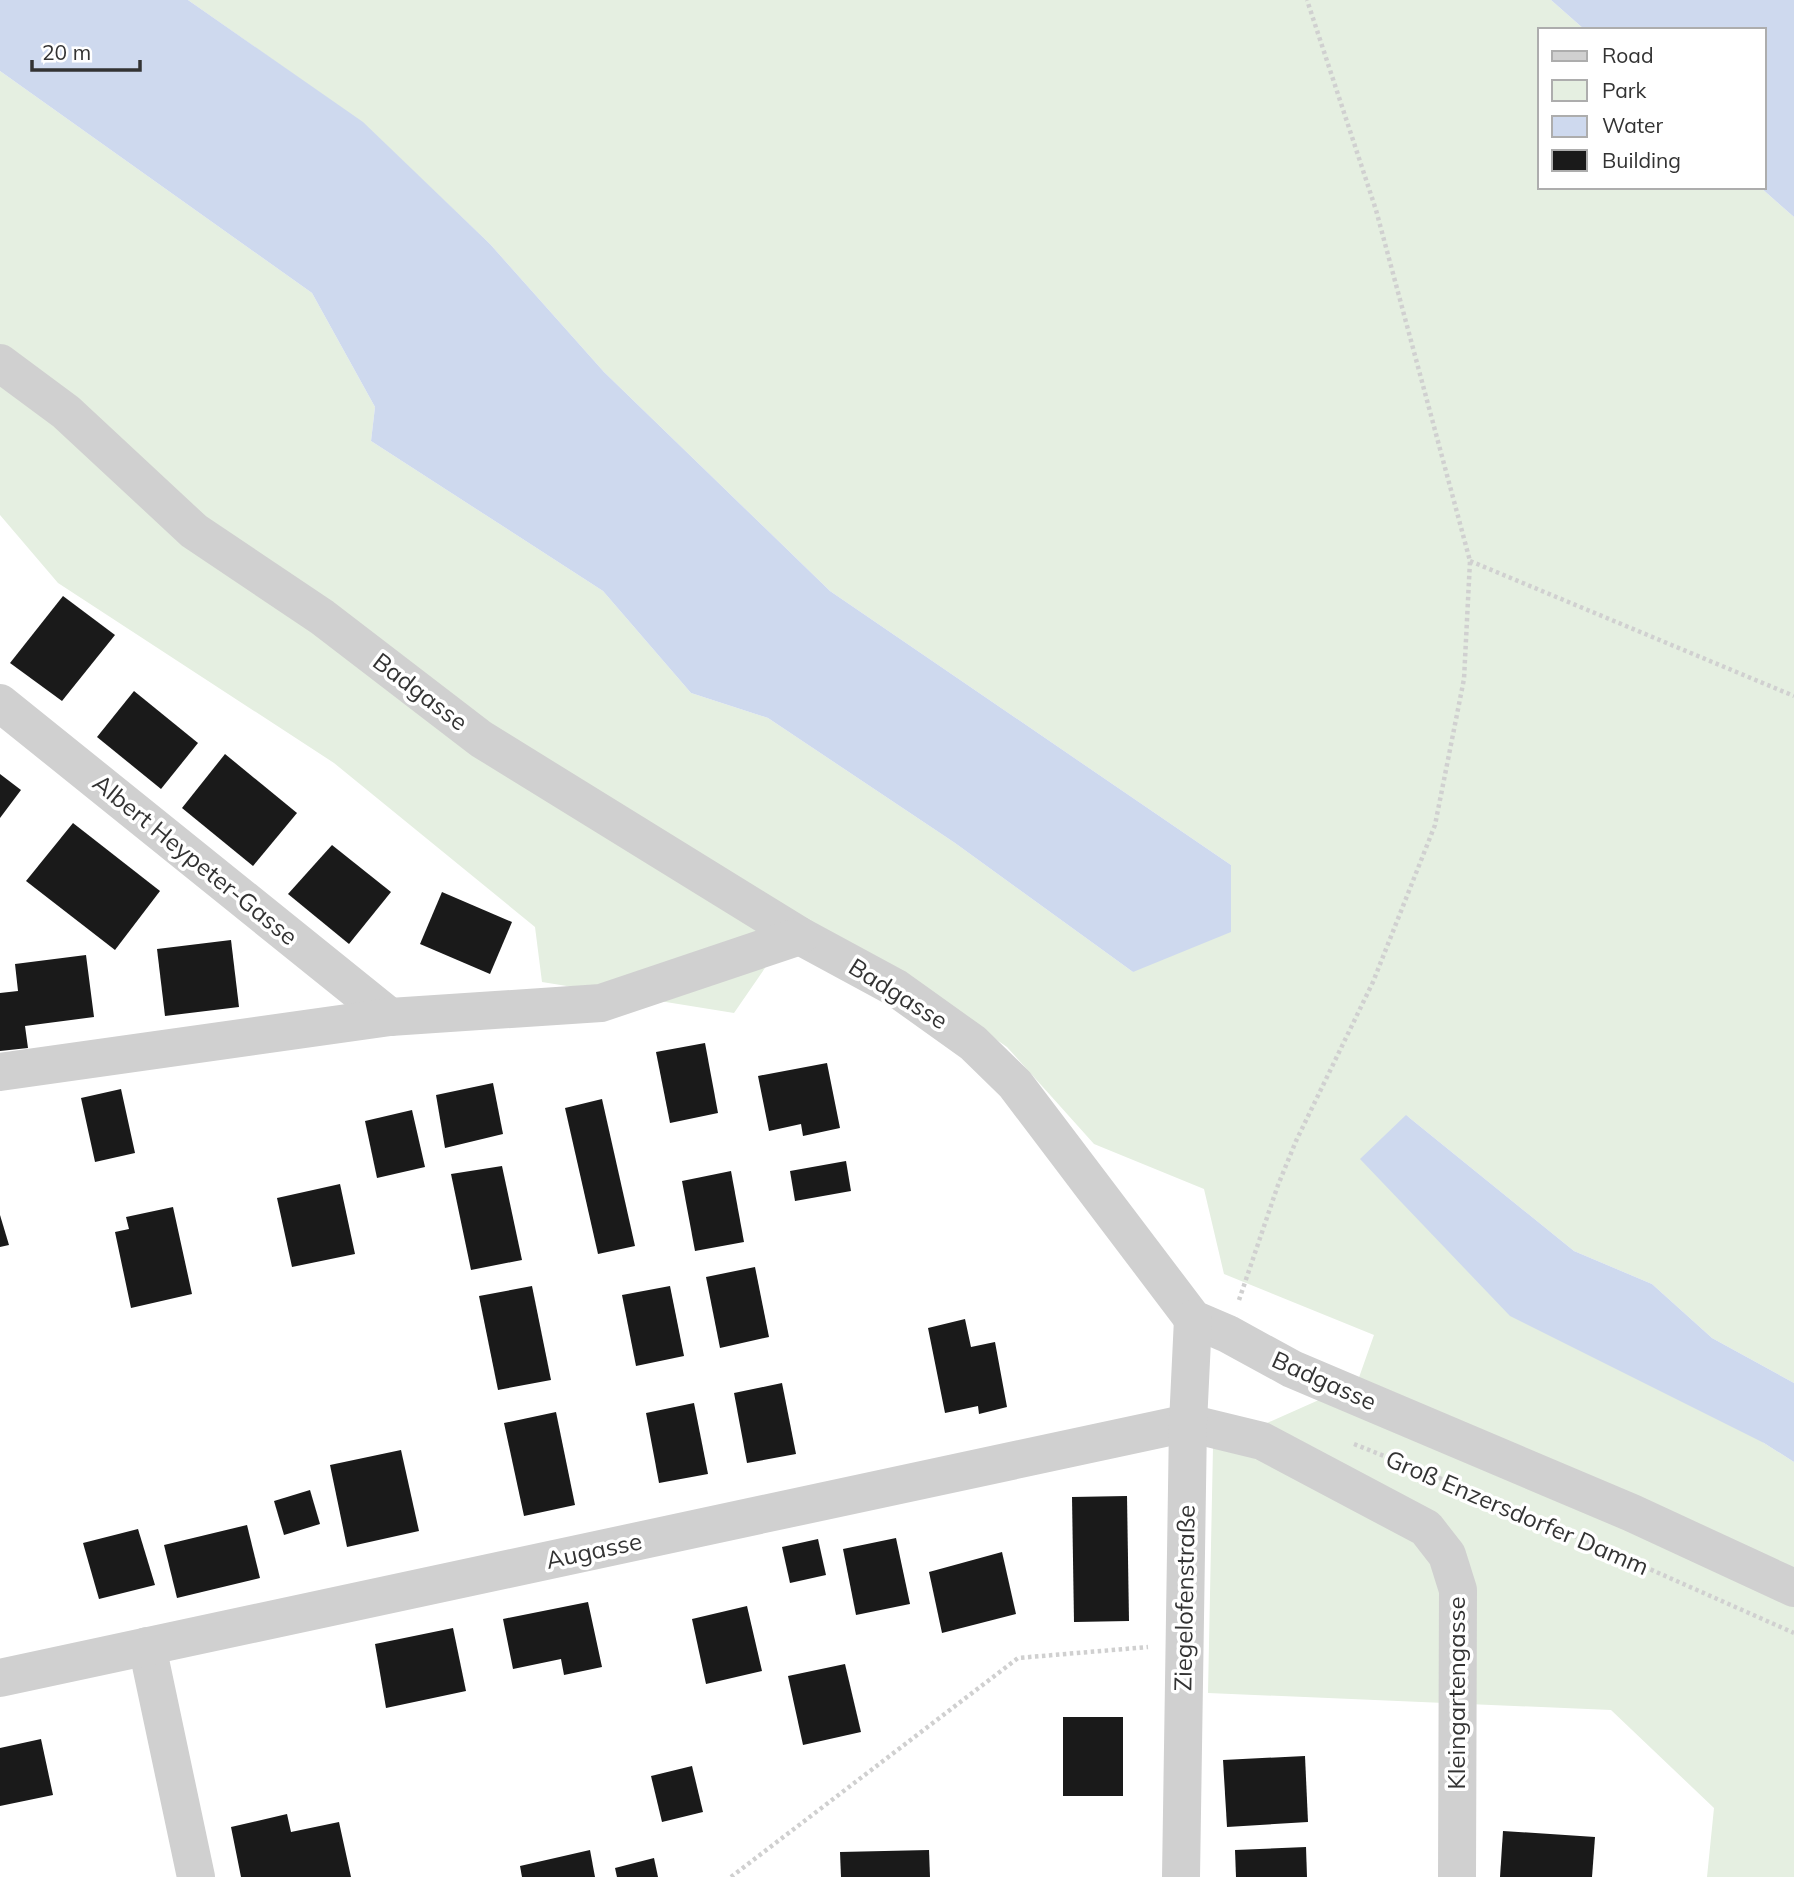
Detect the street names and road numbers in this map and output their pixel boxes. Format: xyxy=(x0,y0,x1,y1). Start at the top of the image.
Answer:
street label: Badgasse xyxy=(367,646,474,737)
street label: Albert Heypeter-Gasse xyxy=(87,767,304,951)
street label: Badgasse xyxy=(844,951,953,1035)
street label: Badgasse xyxy=(1268,1344,1381,1416)
street label: Groß Enzersdorfer Damm xyxy=(1381,1443,1653,1581)
street label: Ziegelofenstraße xyxy=(1167,1505,1201,1691)
street label: Augasse xyxy=(543,1525,644,1575)
street label: Kleingartengasse xyxy=(1441,1596,1471,1790)

